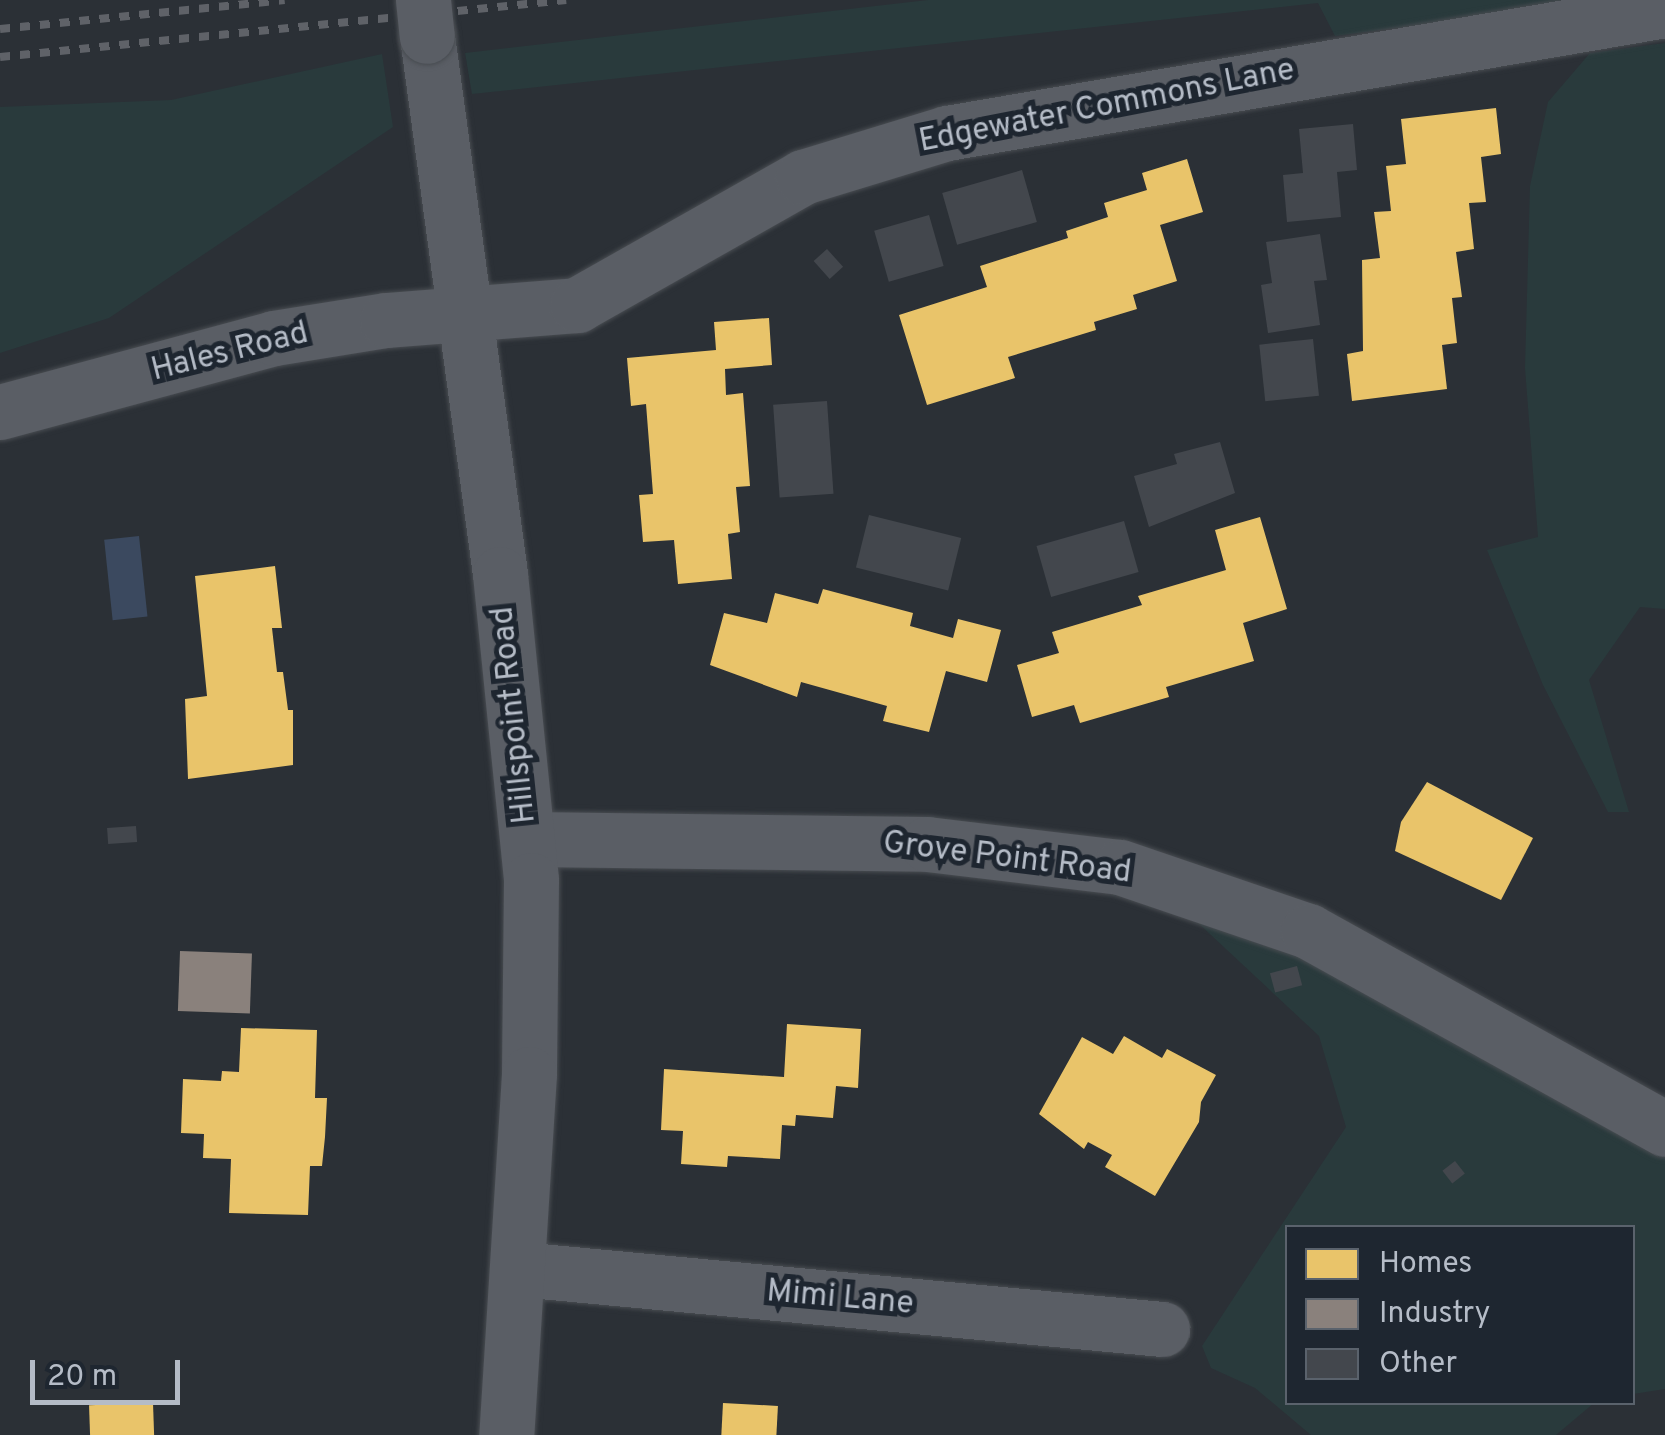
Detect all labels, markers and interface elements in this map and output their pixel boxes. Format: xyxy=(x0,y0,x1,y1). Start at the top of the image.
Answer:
street label: Edgewater Commons Lane xyxy=(916,52,1298,162)
street label: Hales Road xyxy=(148,315,312,391)
street label: Hillspoint Road xyxy=(485,605,545,825)
street label: Grove Point Road xyxy=(881,825,1133,893)
legend xyxy=(1285,1225,1635,1405)
text: Homes xyxy=(1379,1246,1472,1283)
street label: Mimi Lane xyxy=(765,1273,915,1325)
text: Industry xyxy=(1379,1296,1490,1333)
scale bar xyxy=(35,1340,185,1402)
text: Other xyxy=(1379,1346,1457,1383)
text: 20 m xyxy=(47,1359,117,1396)

